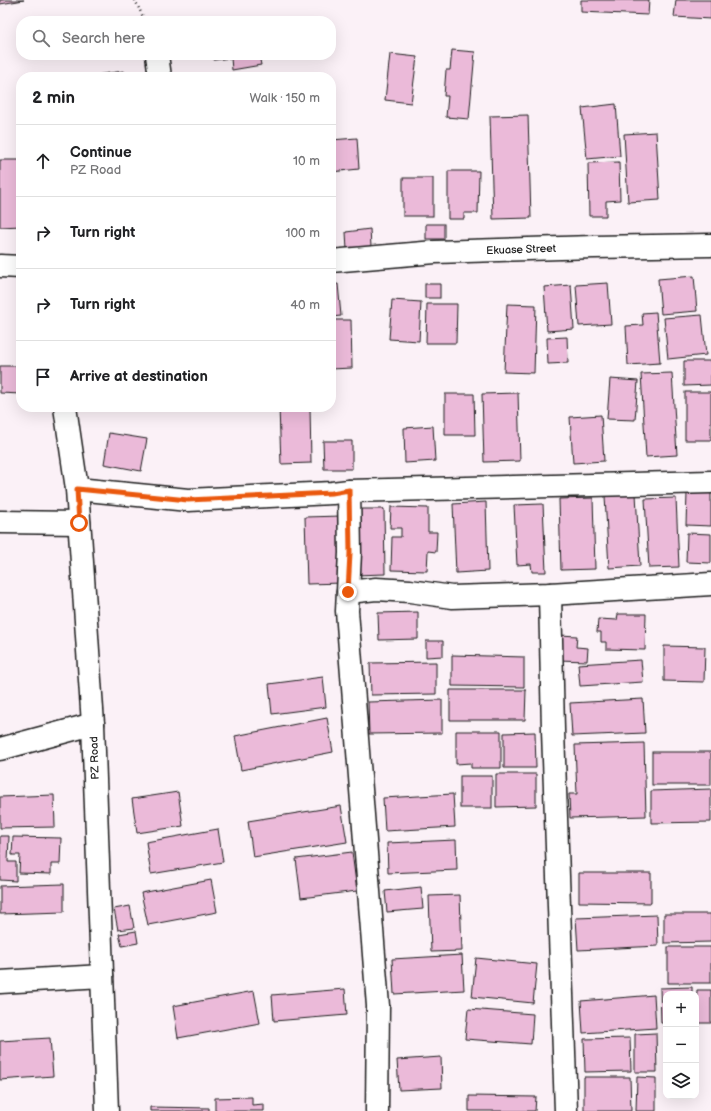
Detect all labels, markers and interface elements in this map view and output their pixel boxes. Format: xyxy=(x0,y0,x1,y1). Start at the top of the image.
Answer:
search box xyxy=(16,16,336,60)
icon: search xyxy=(30,27,52,49)
text: Search here xyxy=(62,29,145,48)
text: 2 min xyxy=(32,88,75,108)
text: Walk · 150 m xyxy=(249,90,320,106)
text: Continue xyxy=(70,143,132,162)
icon: ahead xyxy=(32,150,54,172)
text: 10 m xyxy=(293,153,320,169)
text: PZ Road xyxy=(70,162,121,178)
icon: right xyxy=(32,222,54,244)
text: Turn right xyxy=(70,223,135,242)
text: 100 m xyxy=(285,225,320,241)
street label: Ekuase Street xyxy=(486,242,557,257)
icon: right xyxy=(32,294,54,316)
text: Turn right xyxy=(70,295,135,314)
text: 40 m xyxy=(290,297,320,313)
icon: arrive xyxy=(32,366,54,388)
text: Arrive at destination xyxy=(70,367,208,386)
route start xyxy=(70,514,88,532)
route end xyxy=(339,583,357,601)
street label: PZ Road xyxy=(87,736,102,780)
map controls xyxy=(663,991,699,1099)
button: + xyxy=(663,991,699,1027)
button: − xyxy=(663,1027,699,1063)
button: layers xyxy=(663,1063,699,1099)

